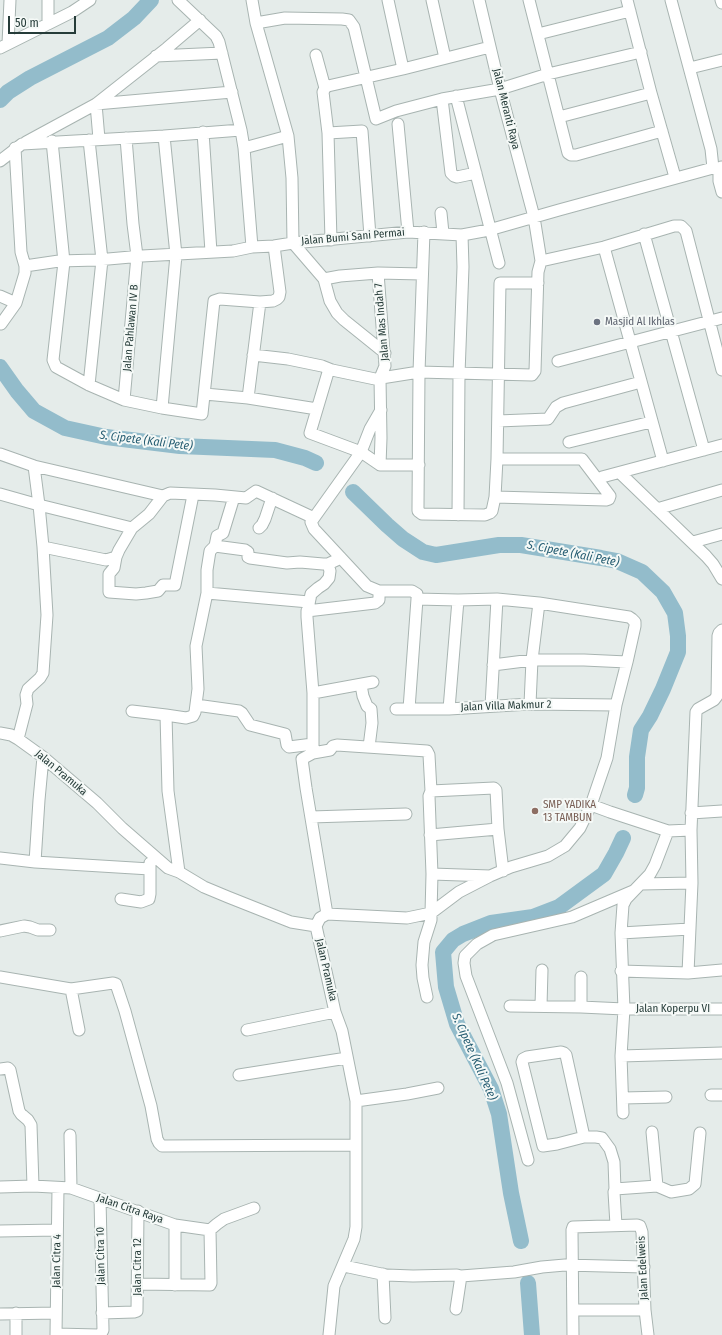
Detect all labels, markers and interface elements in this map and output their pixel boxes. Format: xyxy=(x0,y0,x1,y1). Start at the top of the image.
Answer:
scale bar xyxy=(10,8,78,34)
text: 50 m xyxy=(15,16,39,30)
street label: Jalan Meranti Raya xyxy=(490,67,522,151)
street label: Jalan Bumi Sani Permai xyxy=(301,226,405,248)
street label: Jalan Mas Indah 7 xyxy=(372,283,392,361)
street label: Jalan Pahlawan IV B xyxy=(121,284,141,372)
place label: Masjid Al Ikhlas xyxy=(605,315,675,329)
marker: Masjid Al Ikhlas xyxy=(592,317,602,327)
water label: S. Cipete (Kali Pete) xyxy=(99,428,193,454)
water label: S. Cipete (Kali Pete) xyxy=(526,538,620,570)
street label: Jalan Villa Makmur 2 xyxy=(460,698,552,714)
street label: Jalan Pramuka xyxy=(32,747,90,799)
place label: SMP YADIKA 13 TAMBUN xyxy=(543,798,596,824)
marker: SMP YADIKA 13 TAMBUN xyxy=(530,806,540,816)
street label: Jalan Pramuka xyxy=(312,937,340,1003)
street label: Jalan Koperpu VI xyxy=(636,1002,710,1016)
water label: S. Cipete (Kali Pete) xyxy=(448,1011,500,1103)
street label: Jalan Citra Raya xyxy=(95,1191,165,1227)
street label: Jalan Citra 10 xyxy=(94,1227,108,1285)
street label: Jalan Citra 4 xyxy=(50,1234,64,1288)
street label: Jalan Edelweis xyxy=(635,1236,651,1300)
street label: Jalan Citra 12 xyxy=(131,1238,145,1296)

